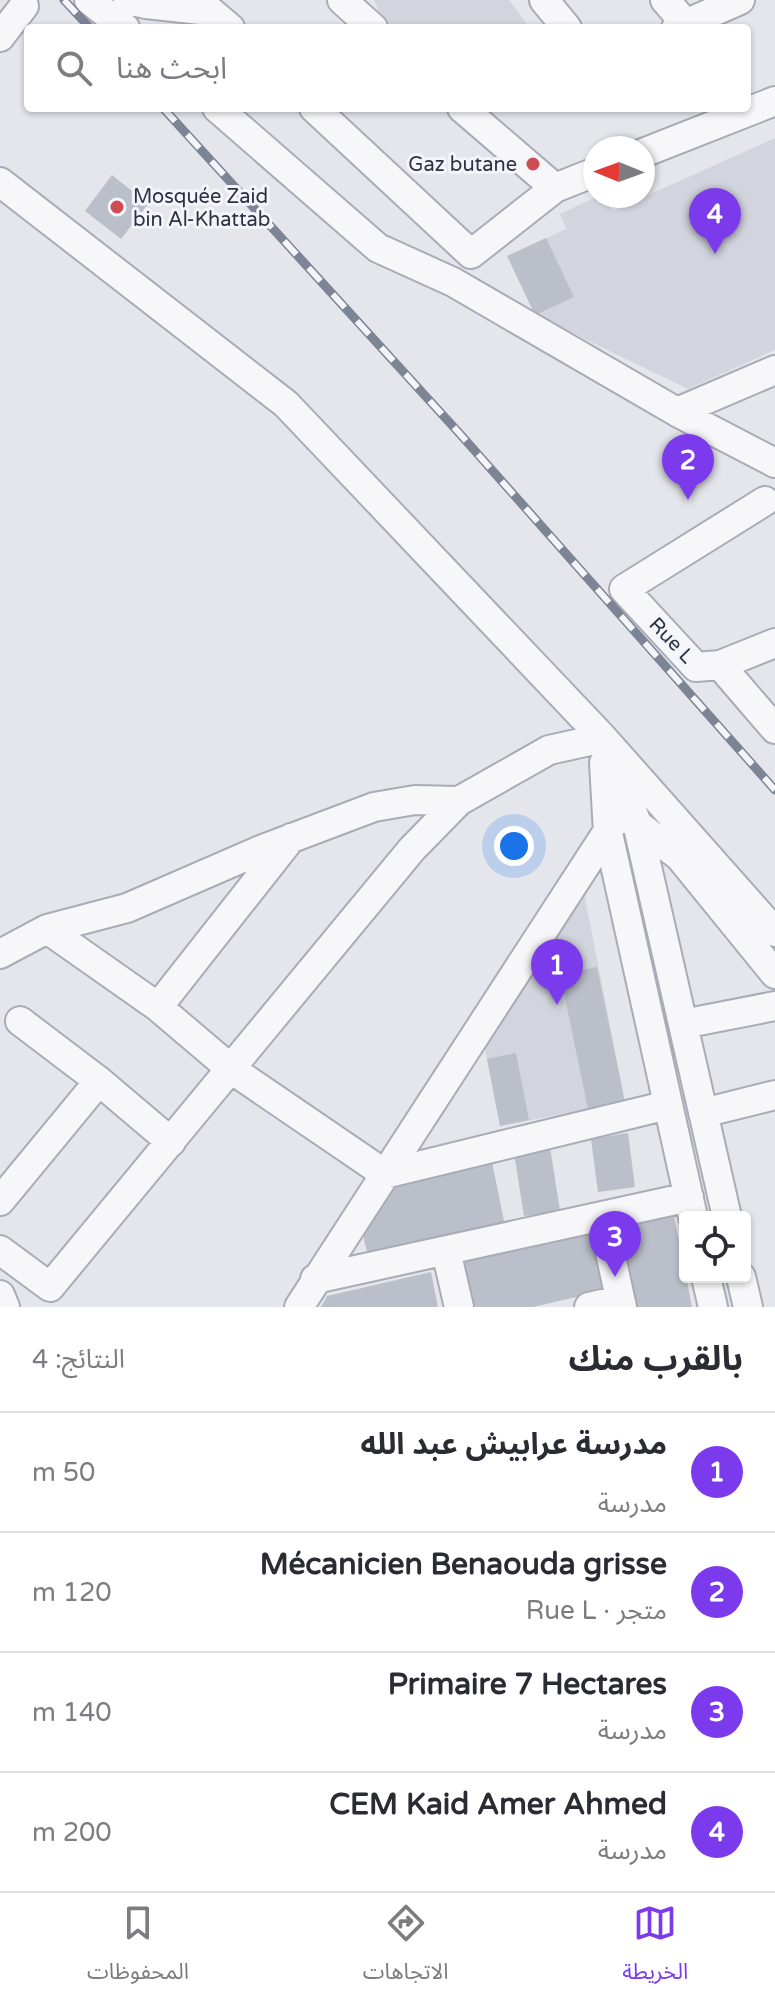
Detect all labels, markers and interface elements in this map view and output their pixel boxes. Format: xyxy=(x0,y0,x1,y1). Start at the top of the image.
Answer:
search box xyxy=(24,24,751,112)
icon: search xyxy=(52,46,96,90)
text: ابحث هنا xyxy=(116,50,227,87)
north arrow xyxy=(583,136,655,208)
place label: Gaz butane xyxy=(408,153,517,177)
marker: Gaz butane xyxy=(524,155,542,173)
place label: Mosquée Zaid bin Al-Khattab xyxy=(133,185,270,232)
pin: 4 xyxy=(689,188,741,254)
marker: Mosquée Zaid bin Al-Khattab xyxy=(108,198,126,216)
pin: 2 xyxy=(662,434,714,500)
street label: Rue L xyxy=(644,613,699,669)
your location xyxy=(494,826,534,866)
pin: 1 xyxy=(531,939,583,1005)
pin: 3 xyxy=(589,1211,641,1277)
map controls xyxy=(679,1211,751,1283)
button: locate xyxy=(679,1211,751,1283)
text: بالقرب منك xyxy=(568,1339,743,1380)
text: النتائج: 4 xyxy=(32,1344,125,1375)
text: مدرسة عرابيش عبد الله xyxy=(360,1426,667,1463)
text: 50 m xyxy=(32,1457,95,1488)
text: 1 xyxy=(709,1457,725,1488)
text: مدرسة xyxy=(598,1488,667,1519)
text: Mécanicien Benaouda grisse xyxy=(260,1546,667,1583)
text: 120 m xyxy=(32,1577,112,1608)
text: 2 xyxy=(709,1577,725,1608)
text: متجر · Rue L xyxy=(526,1595,667,1626)
text: Primaire 7 Hectares xyxy=(388,1666,667,1703)
text: 140 m xyxy=(32,1697,112,1728)
text: 3 xyxy=(709,1697,725,1728)
text: مدرسة xyxy=(598,1715,667,1746)
text: CEM Kaid Amer Ahmed xyxy=(329,1786,667,1823)
text: 200 m xyxy=(32,1817,112,1848)
text: 4 xyxy=(709,1817,725,1848)
text: مدرسة xyxy=(598,1835,667,1866)
tab: المحفوظات xyxy=(87,1901,189,1995)
tab: الاتجاهات xyxy=(363,1901,449,1995)
tab: الخريطة xyxy=(622,1901,688,1995)

